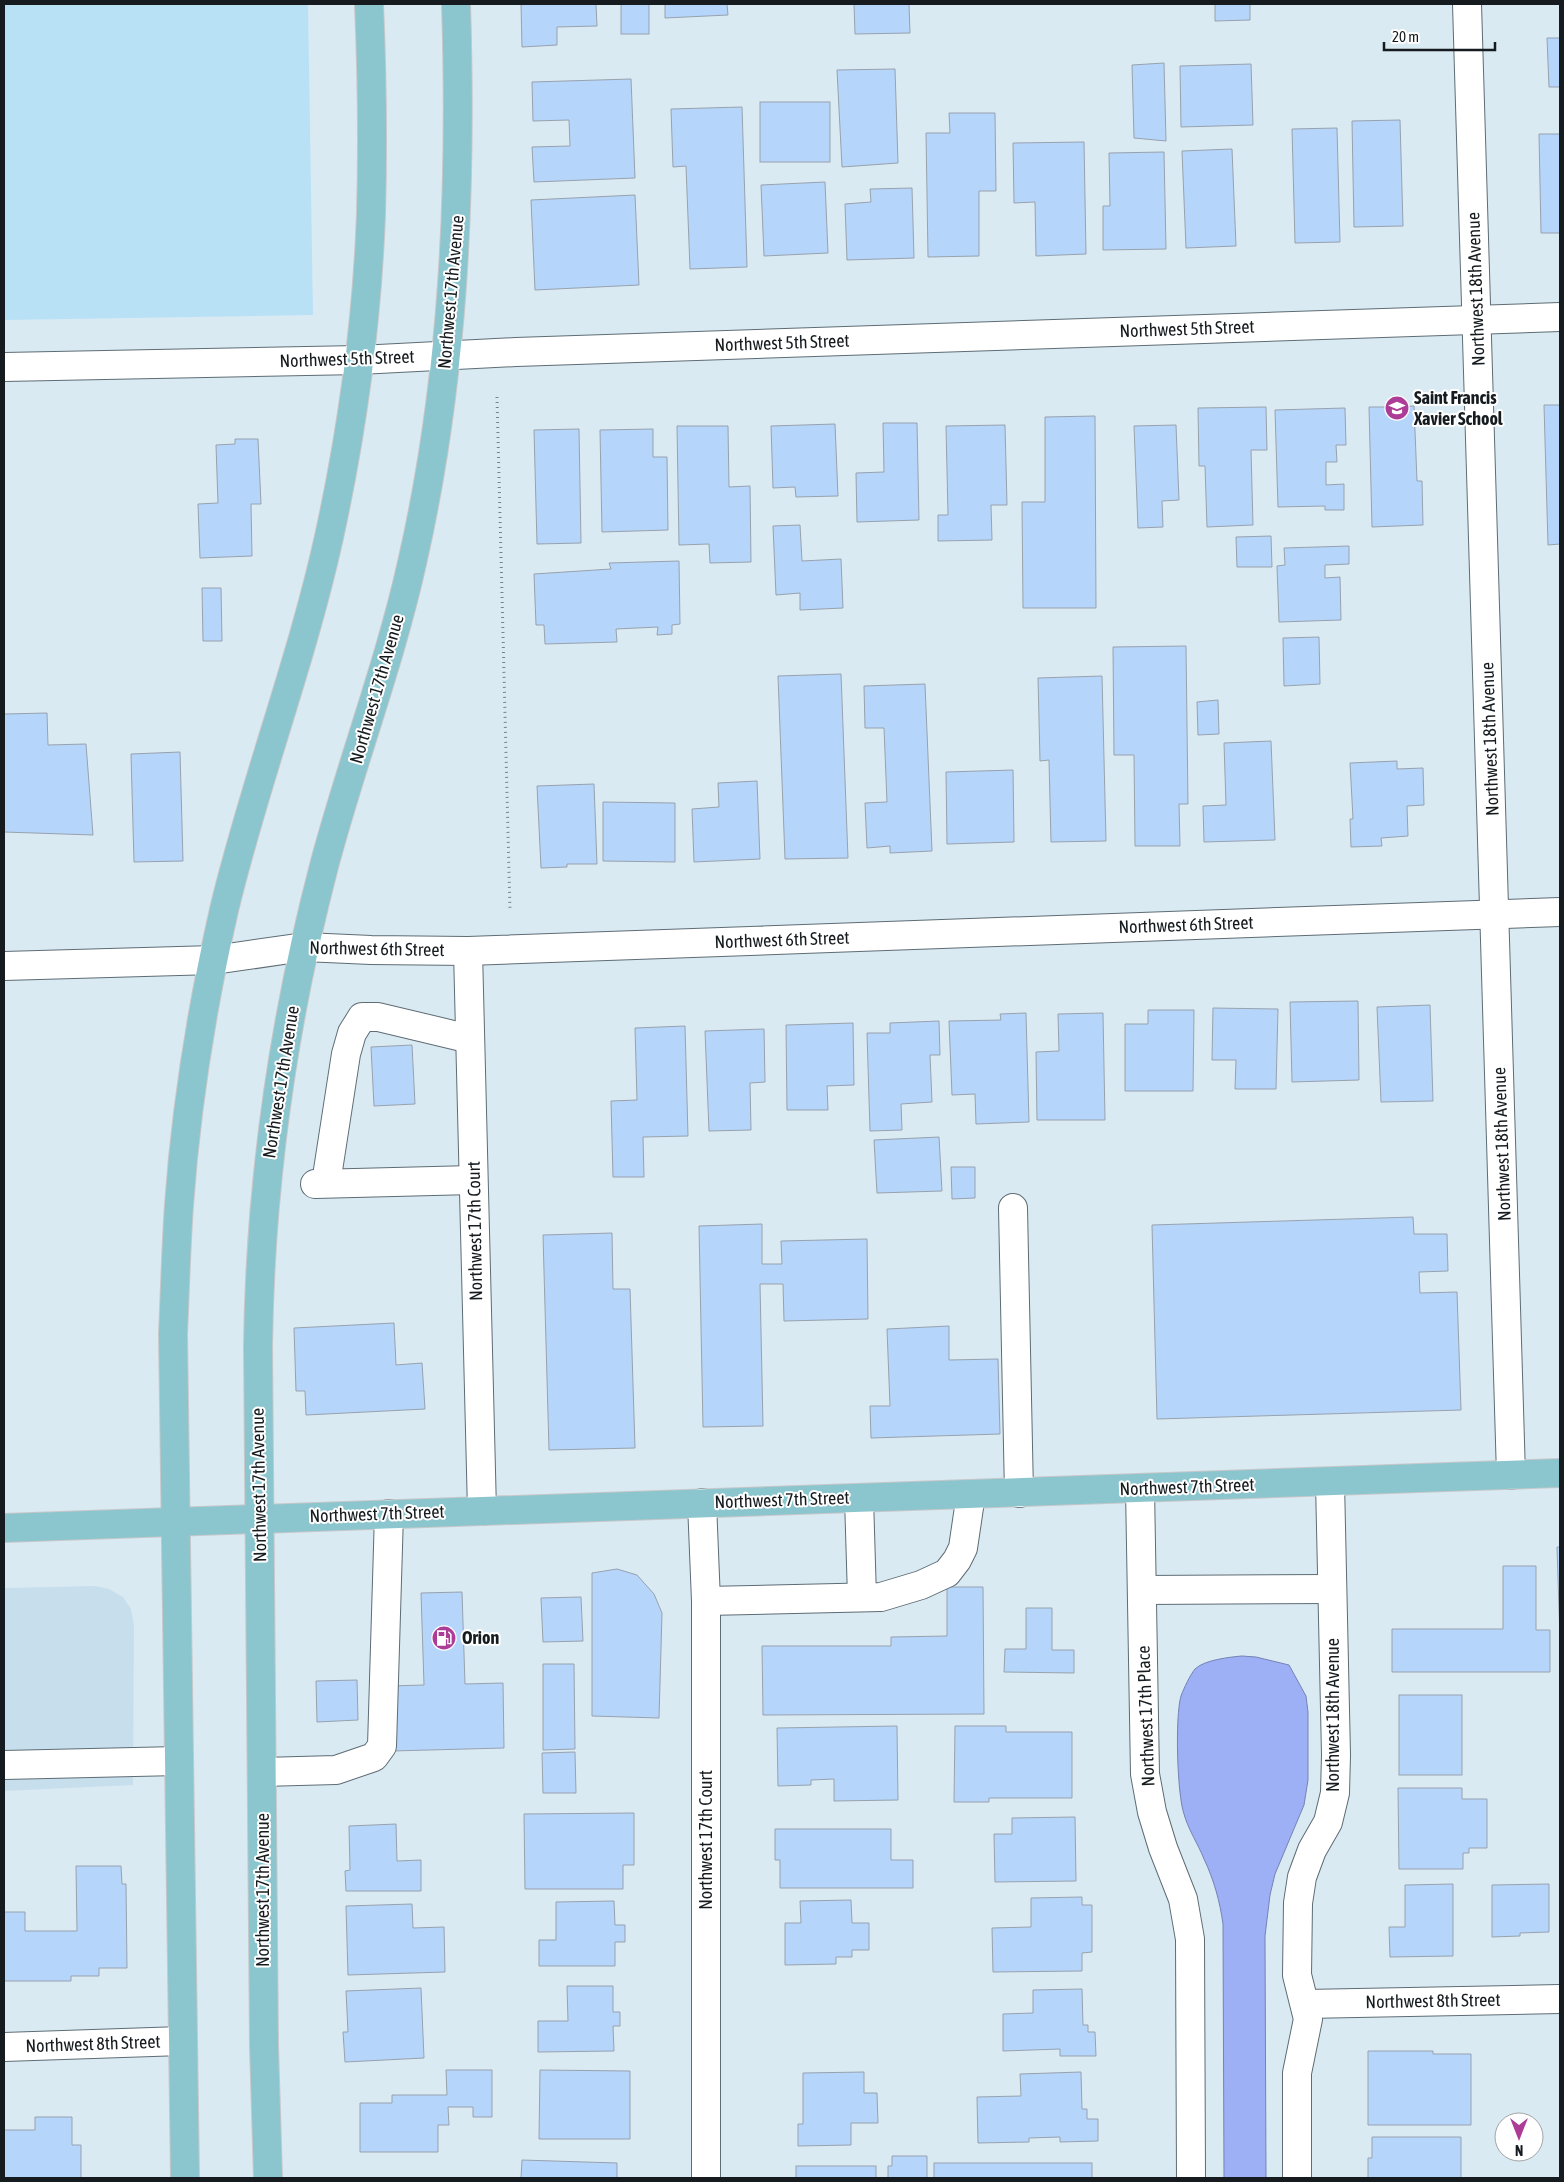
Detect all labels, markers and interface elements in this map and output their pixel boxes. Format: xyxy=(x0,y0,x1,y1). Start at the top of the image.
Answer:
scale bar xyxy=(1384,20,1495,52)
text: 20 m xyxy=(1392,28,1419,45)
street label: Northwest 18th Avenue xyxy=(1462,212,1489,366)
street label: Northwest 17th Avenue xyxy=(433,214,468,370)
street label: Northwest 5th Street xyxy=(1119,316,1255,341)
street label: Northwest 5th Street xyxy=(714,330,850,355)
street label: Northwest 5th Street xyxy=(279,346,415,371)
place label: Saint Francis Xavier School xyxy=(1413,387,1503,429)
school or university icon: Saint Francis Xavier School xyxy=(1384,395,1410,421)
street label: Northwest 17th Avenue xyxy=(345,612,408,766)
street label: Northwest 18th Avenue xyxy=(1476,662,1503,816)
street label: Northwest 6th Street xyxy=(1118,912,1254,937)
street label: Northwest 6th Street xyxy=(714,927,850,952)
street label: Northwest 6th Street xyxy=(309,937,445,960)
street label: Northwest 17th Avenue xyxy=(258,1004,303,1160)
street label: Northwest 18th Avenue xyxy=(1488,1067,1515,1221)
street label: Northwest 17th Court xyxy=(463,1161,486,1301)
street label: Northwest 17th Avenue xyxy=(247,1408,270,1562)
street label: Northwest 7th Street xyxy=(1119,1474,1255,1499)
street label: Northwest 7th Street xyxy=(714,1487,850,1512)
street label: Northwest 7th Street xyxy=(309,1501,445,1526)
fuel station icon: Orion xyxy=(431,1625,457,1651)
place label: Orion xyxy=(462,1627,499,1648)
street label: Northwest 18th Avenue xyxy=(1322,1638,1343,1792)
street label: Northwest 17th Place xyxy=(1133,1645,1158,1787)
street label: Northwest 17th Court xyxy=(695,1770,716,1910)
street label: Northwest 17th Avenue xyxy=(252,1813,273,1967)
street label: Northwest 8th Street xyxy=(1365,1989,1501,2012)
street label: Northwest 8th Street xyxy=(25,2031,161,2056)
north arrow xyxy=(1494,2112,1544,2162)
text: N xyxy=(1515,2142,1523,2158)

